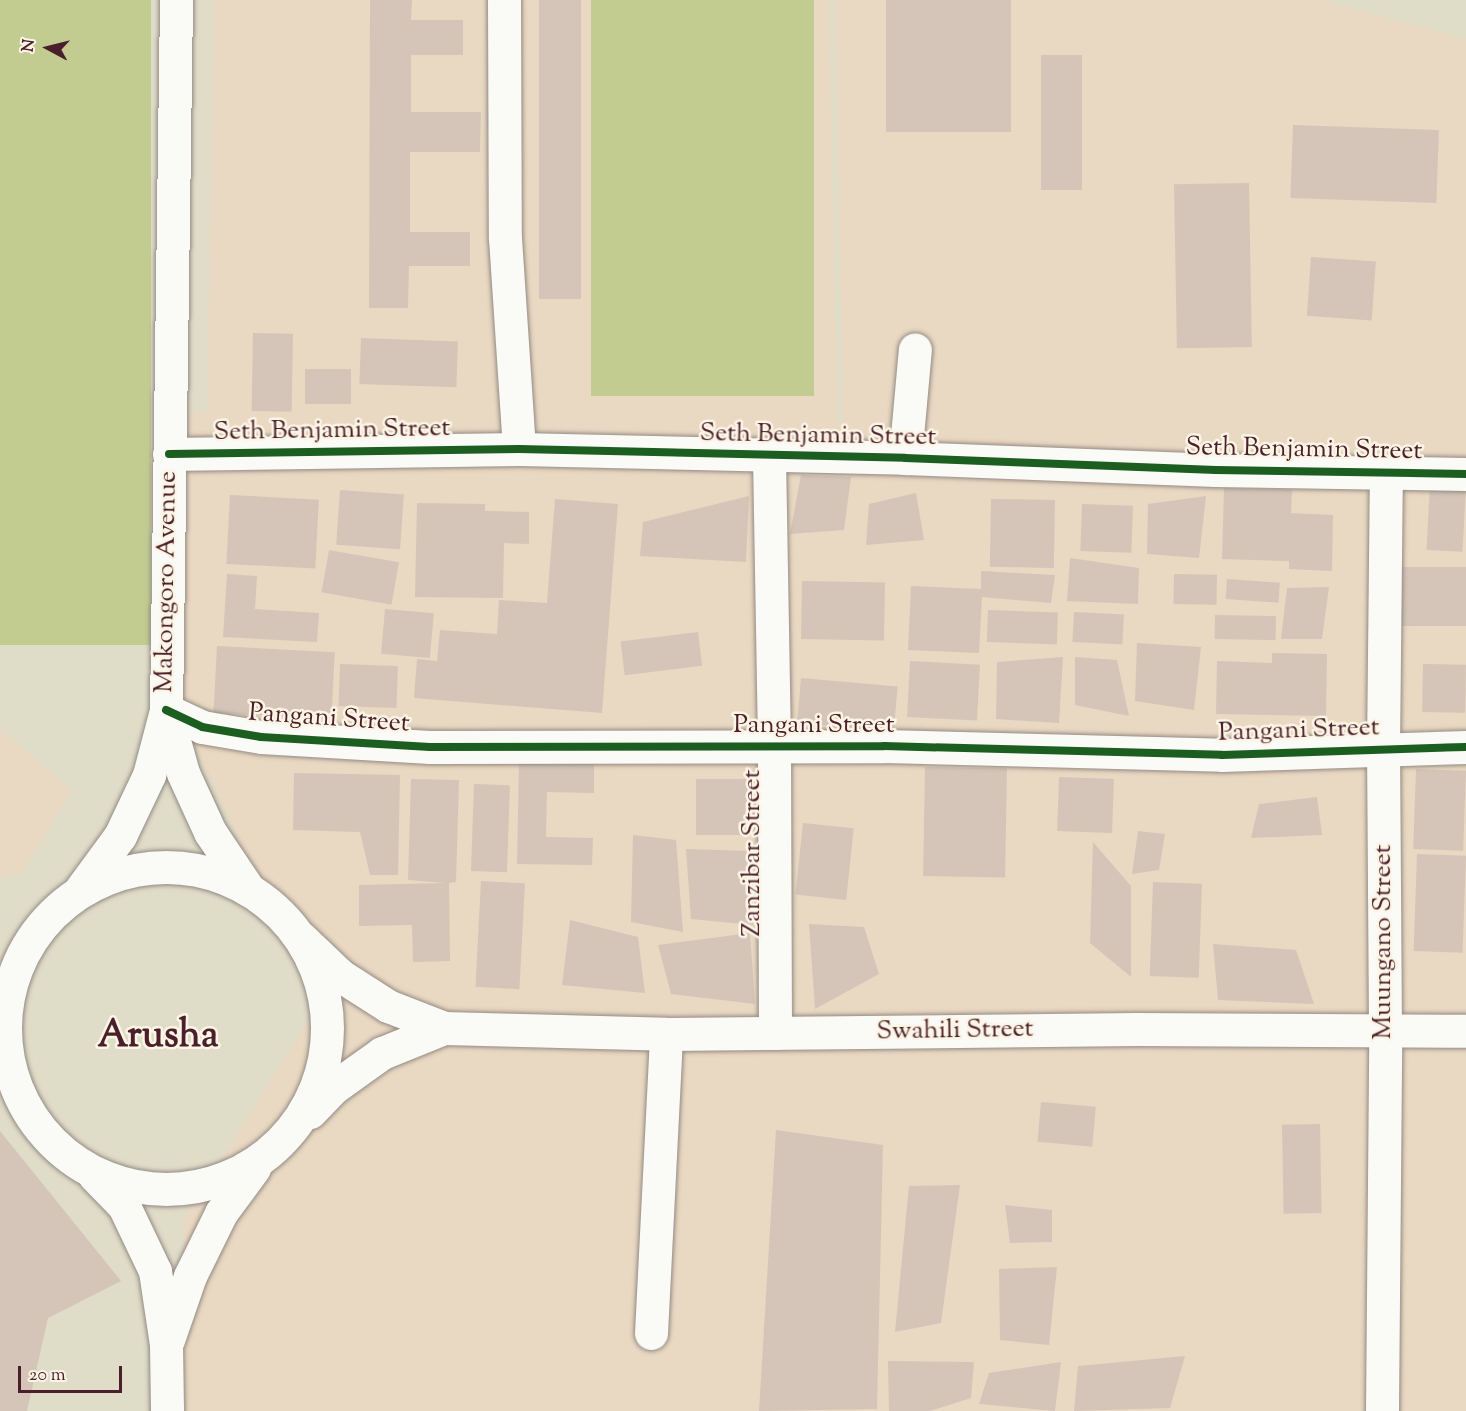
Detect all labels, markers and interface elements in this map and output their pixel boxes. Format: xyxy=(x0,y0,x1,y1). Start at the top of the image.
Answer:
north arrow xyxy=(18,18,78,78)
text: N xyxy=(17,38,42,53)
street label: Seth Benjamin Street xyxy=(213,413,451,449)
street label: Seth Benjamin Street xyxy=(699,418,937,454)
street label: Seth Benjamin Street xyxy=(1185,432,1423,468)
street label: Makongoro Avenue xyxy=(149,471,185,693)
street label: Pangani Street xyxy=(247,698,411,740)
street label: Pangani Street xyxy=(733,710,895,742)
street label: Pangani Street xyxy=(1218,713,1380,749)
street label: Zanzibar Street xyxy=(737,769,769,937)
street label: Muungano Street xyxy=(1368,844,1400,1040)
street label: Swahili Street xyxy=(876,1014,1034,1048)
district label: Arusha xyxy=(98,1015,218,1061)
scale bar xyxy=(21,1354,124,1392)
text: 20 m xyxy=(29,1363,66,1389)

